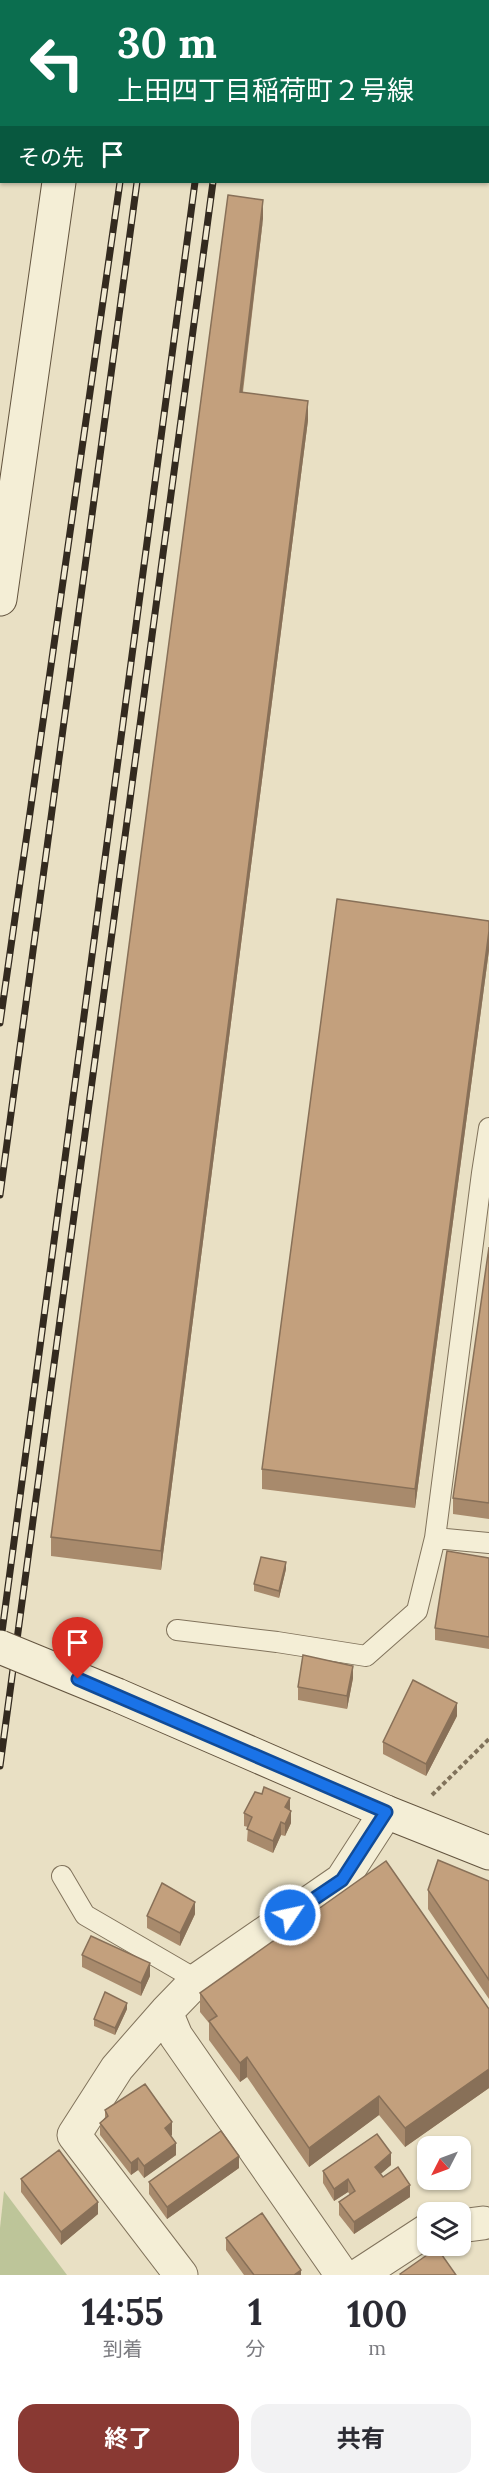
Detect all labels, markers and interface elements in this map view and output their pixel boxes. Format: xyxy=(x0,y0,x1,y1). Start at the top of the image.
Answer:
text: 30 m xyxy=(117,16,217,70)
icon: left xyxy=(18,24,96,102)
text: 上田四丁目稲荷町２号線 xyxy=(117,73,414,107)
icon: arrive xyxy=(96,138,129,171)
text: その先 xyxy=(18,143,84,171)
pin xyxy=(52,1617,103,1679)
icon: arrive xyxy=(61,1626,94,1659)
position arrow xyxy=(258,1883,322,1947)
north arrow xyxy=(417,2136,471,2190)
map controls xyxy=(417,2136,471,2256)
button: layers xyxy=(417,2202,471,2256)
text: 14:55 xyxy=(82,2289,164,2335)
text: 1 xyxy=(248,2289,263,2335)
text: 100 xyxy=(347,2291,407,2337)
text: m xyxy=(368,2335,386,2360)
text: 到着 xyxy=(103,2336,143,2361)
text: 分 xyxy=(245,2336,265,2361)
button: 終了 xyxy=(18,2404,239,2473)
button: 共有 xyxy=(251,2404,471,2473)

